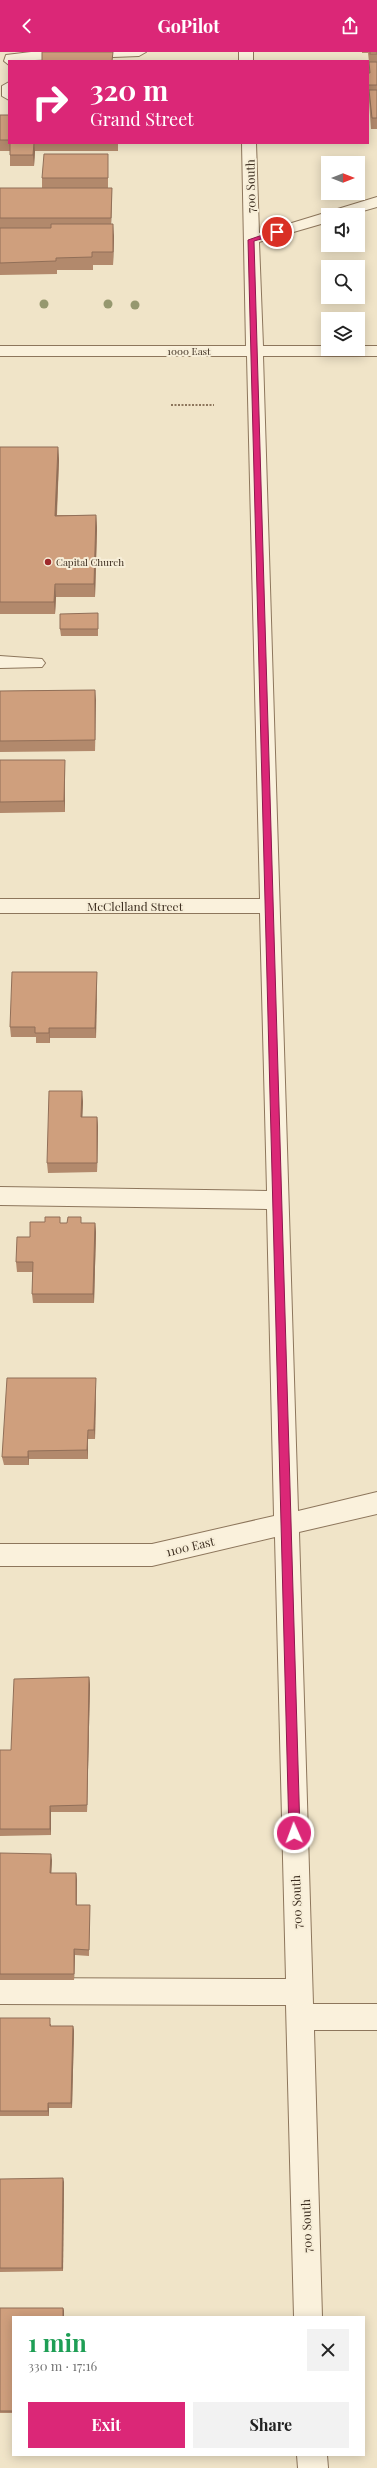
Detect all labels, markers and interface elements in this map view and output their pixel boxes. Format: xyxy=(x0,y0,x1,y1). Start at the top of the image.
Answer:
text: GoPilot xyxy=(157,14,220,38)
icon: back xyxy=(16,15,38,37)
icon: share xyxy=(339,15,361,37)
text: 320 m xyxy=(90,71,168,108)
icon: right xyxy=(24,76,76,128)
text: Grand Street xyxy=(90,107,194,131)
north arrow xyxy=(321,156,365,200)
map controls xyxy=(321,156,365,356)
street label: 700 South xyxy=(242,159,258,213)
button: sound xyxy=(321,208,365,252)
pin xyxy=(260,215,294,249)
icon: arrive xyxy=(266,221,288,243)
button: search xyxy=(321,260,365,304)
button: layers xyxy=(321,312,365,356)
street label: 1000 East xyxy=(167,344,211,358)
place label: Capital Church xyxy=(56,555,124,569)
marker: Capital Church xyxy=(43,557,53,567)
street label: McClelland Street xyxy=(87,898,184,914)
street label: 1100 East xyxy=(164,1533,216,1559)
position arrow xyxy=(273,1812,315,1854)
street label: 700 South xyxy=(287,1875,305,1929)
street label: 700 South xyxy=(297,2199,315,2253)
text: 1 min xyxy=(28,2326,87,2358)
button: close xyxy=(307,2329,349,2371)
text: 330 m · 17:16 xyxy=(28,2357,97,2374)
button: Exit xyxy=(28,2402,185,2448)
button: Share xyxy=(193,2402,349,2448)

